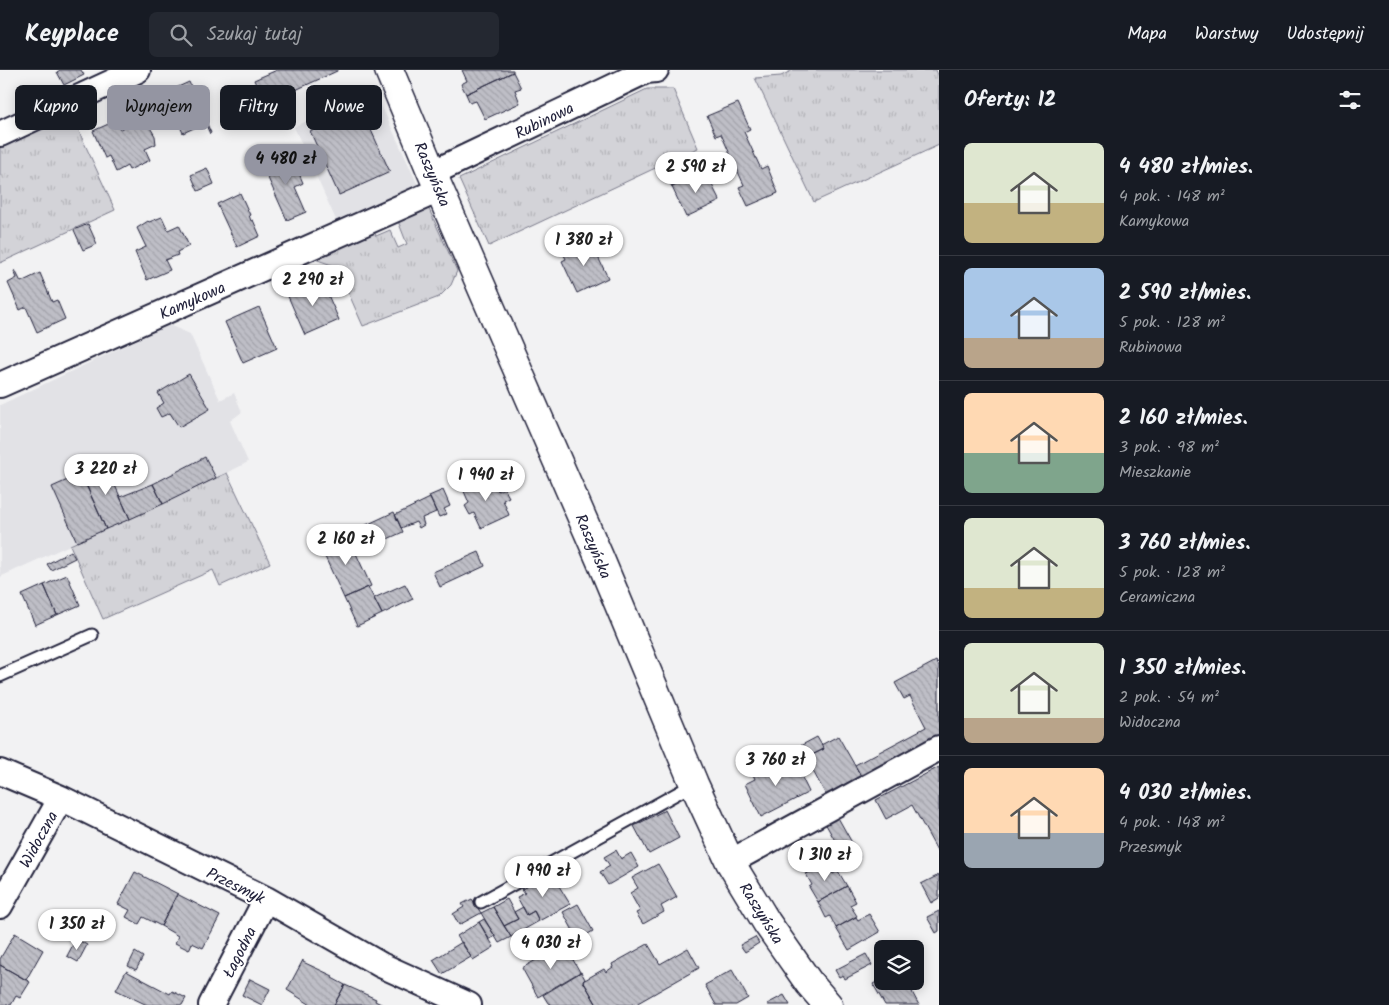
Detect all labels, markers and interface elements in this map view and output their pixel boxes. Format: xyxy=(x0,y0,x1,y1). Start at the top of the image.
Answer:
search box xyxy=(149,12,499,57)
text: Keyplace xyxy=(25,15,119,54)
text: Szukaj tutaj xyxy=(207,20,302,50)
text: Mapa xyxy=(1127,20,1167,49)
text: Warstwy xyxy=(1195,20,1259,49)
text: Udostępnij xyxy=(1287,20,1364,49)
icon: search xyxy=(167,21,195,49)
text: Oferty: 12 xyxy=(964,84,1056,117)
chip: Kupno xyxy=(15,85,97,130)
chip: Wynajem xyxy=(107,85,210,130)
chip: Filtry xyxy=(220,85,296,130)
chip: Nowe xyxy=(306,85,382,130)
icon: filters xyxy=(1336,86,1364,114)
street label: Rubinowa xyxy=(511,96,579,146)
street label: Raszyńska xyxy=(407,138,457,211)
pin: 4 480 zł xyxy=(234,144,338,186)
text: 4 480 zł xyxy=(255,147,317,172)
text: 4 480 zł/mies. xyxy=(1119,151,1253,184)
pin: 2 590 zł xyxy=(644,152,748,194)
text: 2 590 zł xyxy=(666,155,726,180)
icon: home xyxy=(1004,163,1064,223)
text: 4 pok. · 148 m² xyxy=(1119,184,1225,209)
text: Kamykowa xyxy=(1119,209,1189,234)
pin: 1 380 zł xyxy=(532,224,636,267)
text: 1 380 zł xyxy=(555,228,613,253)
pin: 2 290 zł xyxy=(261,264,365,307)
text: 2 290 zł xyxy=(282,268,344,293)
street label: Kamykowa xyxy=(155,276,230,327)
text: 2 590 zł/mies. xyxy=(1119,277,1251,310)
icon: home xyxy=(1004,288,1064,348)
text: 5 pok. · 128 m² xyxy=(1119,310,1225,335)
text: Rubinowa xyxy=(1119,335,1182,360)
text: 2 160 zł/mies. xyxy=(1119,402,1248,435)
icon: home xyxy=(1004,413,1064,473)
text: 3 pok. · 98 m² xyxy=(1119,435,1219,460)
pin: 3 220 zł xyxy=(54,454,158,496)
text: 3 220 zł xyxy=(75,457,137,482)
pin: 1 940 zł xyxy=(434,460,538,502)
text: Mieszkanie xyxy=(1119,460,1191,485)
text: 1 940 zł xyxy=(458,463,514,488)
street label: Raszyńska xyxy=(568,510,618,583)
pin: 2 160 zł xyxy=(294,524,398,566)
text: 2 160 zł xyxy=(317,527,375,552)
text: 3 760 zł/mies. xyxy=(1119,527,1250,560)
icon: home xyxy=(1004,538,1064,598)
text: 5 pok. · 128 m² xyxy=(1119,560,1225,585)
text: Ceramiczna xyxy=(1119,585,1195,610)
text: 1 350 zł/mies. xyxy=(1119,652,1246,685)
icon: home xyxy=(1004,663,1064,723)
text: 2 pok. · 54 m² xyxy=(1119,685,1219,710)
text: Widoczna xyxy=(1119,710,1181,735)
pin: 3 760 zł xyxy=(724,744,828,787)
text: 3 760 zł xyxy=(746,748,806,773)
text: 4 030 zł/mies. xyxy=(1119,777,1251,810)
icon: home xyxy=(1004,788,1064,848)
street label: Widoczna xyxy=(13,807,65,873)
text: 4 pok. · 148 m² xyxy=(1119,810,1225,835)
text: Przesmyk xyxy=(1119,835,1182,860)
pin: 1 310 zł xyxy=(773,840,877,882)
text: 1 310 zł xyxy=(799,843,851,868)
pin: 1 990 zł xyxy=(491,856,595,898)
text: 1 990 zł xyxy=(515,859,571,884)
street label: Przesmyk xyxy=(202,861,269,912)
street label: Raszyńska xyxy=(732,878,789,949)
pin: 1 350 zł xyxy=(25,908,129,951)
text: 1 350 zł xyxy=(49,912,105,937)
street label: Łagodna xyxy=(217,923,264,983)
pin: 4 030 zł xyxy=(499,928,603,970)
text: 4 030 zł xyxy=(521,931,581,956)
map controls xyxy=(874,940,924,990)
button: layers xyxy=(874,940,924,990)

